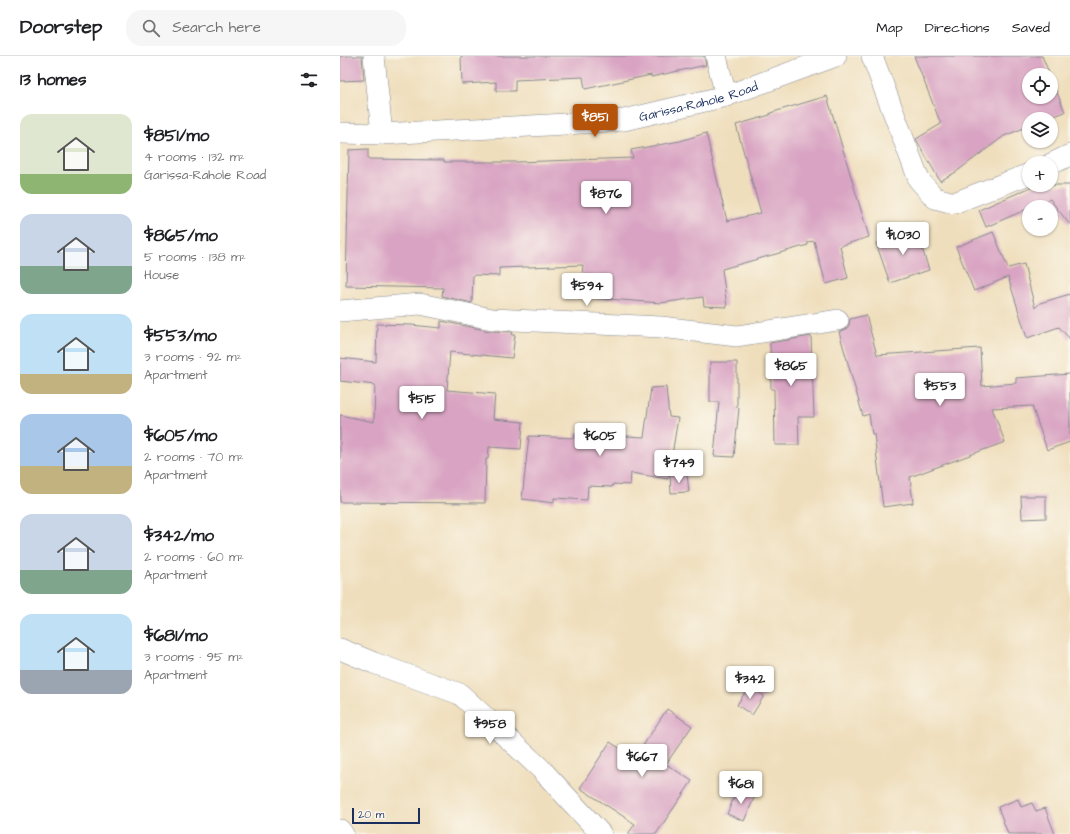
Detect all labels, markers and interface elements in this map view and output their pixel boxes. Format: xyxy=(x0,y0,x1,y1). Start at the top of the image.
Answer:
search box xyxy=(126,10,406,46)
text: Doorstep xyxy=(20,14,102,41)
icon: search xyxy=(140,17,162,39)
text: Search here xyxy=(172,17,261,38)
text: Map xyxy=(876,18,903,38)
text: Directions xyxy=(925,18,990,38)
text: Saved xyxy=(1012,18,1050,38)
text: 13 homes xyxy=(20,68,87,92)
map controls xyxy=(1022,68,1058,236)
button: locate xyxy=(1022,68,1058,104)
icon: filters xyxy=(298,69,320,91)
street label: Garissa-Rahole Road xyxy=(637,77,761,126)
pin: $851 xyxy=(571,104,619,138)
text: $851 xyxy=(582,108,608,126)
button: layers xyxy=(1022,112,1058,148)
text: $851/mo xyxy=(144,124,209,148)
icon: home xyxy=(52,130,100,178)
text: 4 rooms · 132 m² xyxy=(144,148,245,166)
button: + xyxy=(1022,156,1058,192)
text: Garissa-Rahole Road xyxy=(144,166,266,184)
pin: $876 xyxy=(582,181,630,215)
text: $876 xyxy=(590,185,622,203)
button: − xyxy=(1022,200,1058,236)
pin: $1,030 xyxy=(870,222,936,256)
text: $865/mo xyxy=(144,224,218,248)
text: $1,030 xyxy=(886,226,920,244)
icon: home xyxy=(52,230,100,278)
text: 5 rooms · 138 m² xyxy=(144,248,246,266)
text: House xyxy=(144,266,179,284)
pin: $594 xyxy=(563,273,611,307)
text: $594 xyxy=(571,277,603,295)
text: $553/mo xyxy=(144,324,217,348)
icon: home xyxy=(52,330,100,378)
text: 3 rooms · 92 m² xyxy=(144,348,242,366)
pin: $865 xyxy=(767,353,815,387)
text: $865 xyxy=(774,357,808,375)
text: Apartment xyxy=(144,366,208,384)
pin: $553 xyxy=(916,373,964,407)
text: $553 xyxy=(924,377,956,395)
pin: $515 xyxy=(398,386,446,420)
text: $515 xyxy=(408,390,436,408)
pin: $605 xyxy=(576,423,624,457)
text: $605/mo xyxy=(144,424,217,448)
text: $605 xyxy=(584,427,616,445)
icon: home xyxy=(52,430,100,478)
text: 2 rooms · 70 m² xyxy=(144,448,244,466)
pin: $749 xyxy=(655,450,703,484)
text: $749 xyxy=(663,454,695,472)
text: Apartment xyxy=(144,466,208,484)
text: $342/mo xyxy=(144,524,214,548)
icon: home xyxy=(52,530,100,578)
text: 2 rooms · 60 m² xyxy=(144,548,244,566)
text: Apartment xyxy=(144,566,208,584)
text: $681/mo xyxy=(144,624,208,648)
icon: home xyxy=(52,630,100,678)
text: 3 rooms · 95 m² xyxy=(144,648,243,666)
text: Apartment xyxy=(144,666,208,684)
pin: $342 xyxy=(726,666,774,700)
text: $342 xyxy=(735,670,765,688)
pin: $958 xyxy=(466,711,514,745)
text: $958 xyxy=(474,715,506,733)
pin: $667 xyxy=(618,744,666,778)
text: $667 xyxy=(626,748,658,766)
pin: $681 xyxy=(717,771,765,805)
text: $681 xyxy=(728,775,754,793)
scale bar xyxy=(352,806,420,825)
text: 20 m xyxy=(358,807,384,822)

